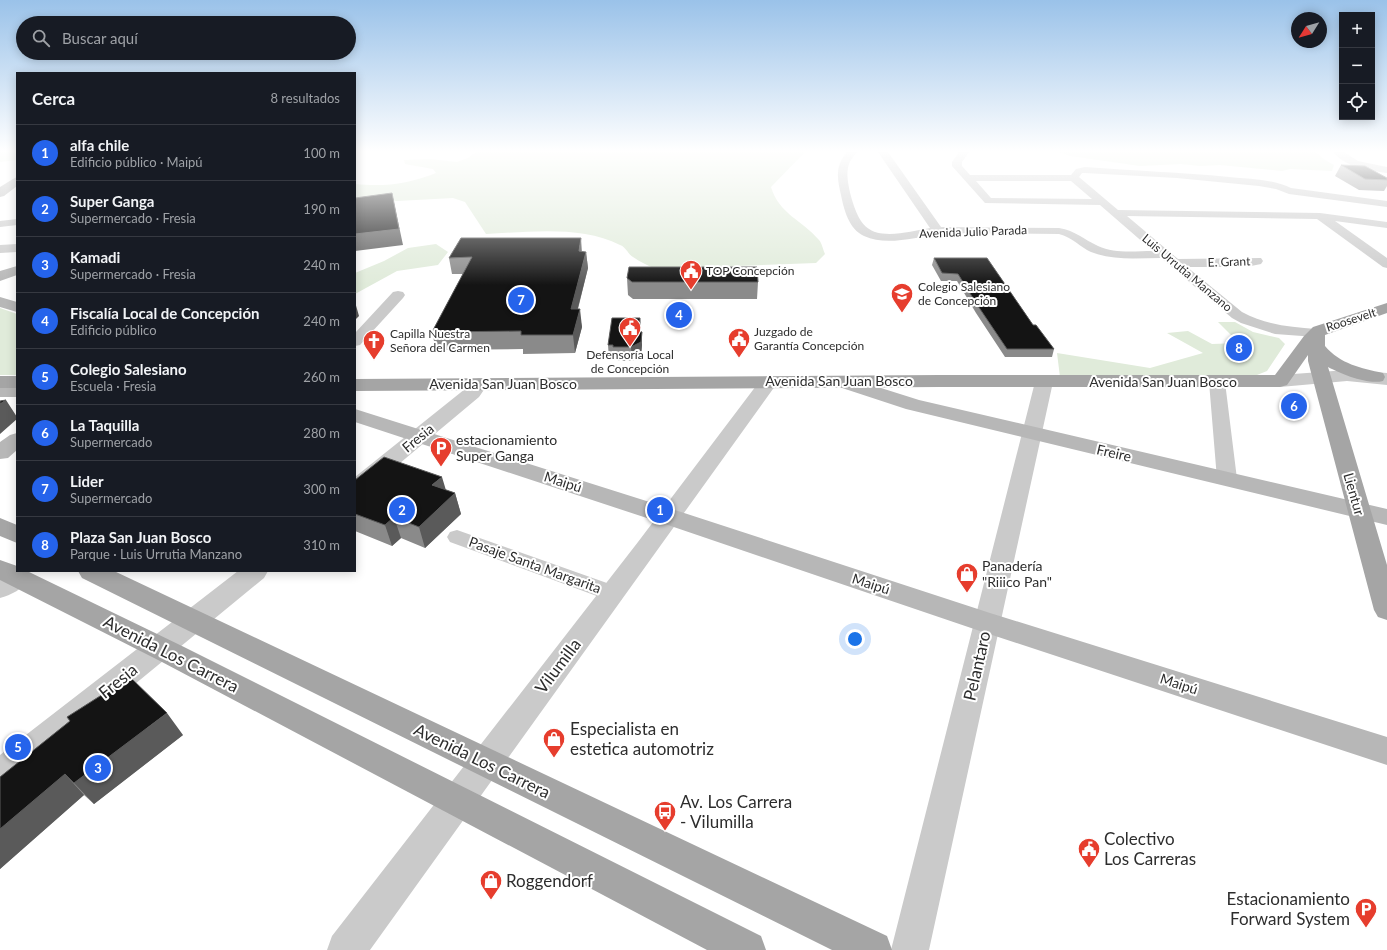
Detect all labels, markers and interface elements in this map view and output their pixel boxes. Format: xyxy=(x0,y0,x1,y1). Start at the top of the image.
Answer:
north arrow xyxy=(1291,12,1327,48)
map controls xyxy=(1339,12,1375,120)
button: + xyxy=(1339,12,1375,48)
search box xyxy=(16,16,356,60)
icon: search xyxy=(30,27,52,49)
text: Buscar aquí xyxy=(62,29,138,47)
button: − xyxy=(1339,48,1375,84)
button: locate xyxy=(1339,84,1375,120)
text: Cerca xyxy=(32,88,75,109)
text: 8 resultados xyxy=(270,90,340,106)
text: alfa chile xyxy=(70,136,129,154)
text: 1 xyxy=(41,145,49,161)
text: 100 m xyxy=(303,145,340,161)
text: Edificio público · Maipú xyxy=(70,154,203,170)
text: Super Ganga xyxy=(70,192,154,210)
text: 2 xyxy=(41,201,49,217)
text: 190 m xyxy=(303,201,340,217)
text: Supermercado · Fresia xyxy=(70,210,196,226)
street label: Avenida Julio Parada xyxy=(919,222,1027,241)
street label: Luis Urrutia Manzano xyxy=(1139,231,1235,315)
text: Kamadi xyxy=(70,248,120,266)
street label: E. Grant xyxy=(1207,253,1251,270)
text: 3 xyxy=(41,257,49,273)
text: 240 m xyxy=(303,257,340,273)
public building icon: TOP Concepción xyxy=(678,258,704,291)
place label: TOP Concepción xyxy=(706,263,794,278)
text: Supermercado · Fresia xyxy=(70,266,196,282)
place label: Colegio Salesiano de Concepción xyxy=(918,279,1010,308)
school or university icon: Colegio Salesiano de Concepción xyxy=(889,281,915,314)
pin: 7 xyxy=(508,285,534,315)
pin: 4 xyxy=(666,300,692,330)
text: Fiscalía Local de Concepción xyxy=(70,304,260,322)
street label: Roosevelt xyxy=(1324,304,1378,335)
text: 4 xyxy=(41,313,49,329)
text: 240 m xyxy=(303,313,340,329)
public building icon: Defensoría Local de Concepción xyxy=(617,315,643,348)
text: Edificio público xyxy=(70,322,157,338)
place label: Juzgado de Garantía Concepción xyxy=(754,324,864,353)
place label: Capilla Nuestra Señora del Carmen xyxy=(390,326,490,355)
public building icon: Juzgado de Garantía Concepción xyxy=(726,326,752,359)
church icon: Capilla Nuestra Señora del Carmen xyxy=(361,328,387,361)
pin: 8 xyxy=(1226,333,1252,363)
place label: Defensoría Local de Concepción xyxy=(586,347,674,376)
text: Colegio Salesiano xyxy=(70,360,187,378)
text: 5 xyxy=(41,369,49,385)
text: 260 m xyxy=(303,369,340,385)
street label: Avenida San Juan Bosco xyxy=(765,372,913,389)
street label: Avenida San Juan Bosco xyxy=(1089,373,1237,390)
street label: Avenida San Juan Bosco xyxy=(429,375,577,392)
text: Escuela · Fresia xyxy=(70,378,156,394)
pin: 6 xyxy=(1281,391,1307,421)
text: La Taquilla xyxy=(70,416,139,434)
street label: Fresia xyxy=(398,420,437,456)
text: 6 xyxy=(41,425,49,441)
text: 280 m xyxy=(303,425,340,441)
place label: estacionamiento Super Ganga xyxy=(456,431,557,464)
text: Supermercado xyxy=(70,434,152,450)
parking icon: estacionamiento Super Ganga xyxy=(428,435,454,468)
street label: Freire xyxy=(1095,440,1133,465)
street label: Maipú xyxy=(542,467,584,496)
street label: Lientur xyxy=(1340,471,1369,517)
text: Lider xyxy=(70,472,104,490)
text: 7 xyxy=(41,481,49,497)
text: 300 m xyxy=(303,481,340,497)
text: Supermercado xyxy=(70,490,152,506)
pin: 2 xyxy=(389,495,415,525)
pin: 1 xyxy=(647,495,673,525)
text: Plaza San Juan Bosco xyxy=(70,528,211,546)
street label: Pasaje Santa Margarita xyxy=(467,533,604,596)
text: 8 xyxy=(41,537,49,553)
text: 310 m xyxy=(303,537,340,553)
text: Parque · Luis Urrutia Manzano xyxy=(70,546,242,562)
place label: Panadería "Riiico Pan" xyxy=(982,557,1052,590)
shop icon: Panadería "Riiico Pan" xyxy=(954,561,980,594)
street label: Maipú xyxy=(850,569,892,598)
street label: Avenida Los Carrera xyxy=(100,610,242,697)
your location xyxy=(845,629,865,649)
street label: Pelantaro xyxy=(958,629,995,703)
street label: Vilumilla xyxy=(530,634,585,697)
street label: Fresia xyxy=(94,659,141,702)
street label: Maipú xyxy=(1158,669,1200,698)
street label: Avenida Los Carrera xyxy=(411,718,554,803)
place label: Especialista en estetica automotriz xyxy=(570,718,714,759)
shop icon: Especialista en estetica automotriz xyxy=(541,726,567,759)
pin: 5 xyxy=(5,732,31,762)
pin: 3 xyxy=(85,753,111,783)
place label: Av. Los Carrera - Vilumilla xyxy=(680,791,792,832)
bus stop icon: Av. Los Carrera - Vilumilla xyxy=(652,799,678,832)
place label: Colectivo Los Carreras xyxy=(1104,828,1196,869)
public building icon: Colectivo Los Carreras xyxy=(1076,836,1102,869)
shop icon: Roggendorf xyxy=(478,868,504,901)
place label: Roggendorf xyxy=(506,870,593,891)
place label: Estacionamiento Forward System xyxy=(1227,888,1350,929)
parking icon: Estacionamiento Forward System xyxy=(1353,896,1379,929)

